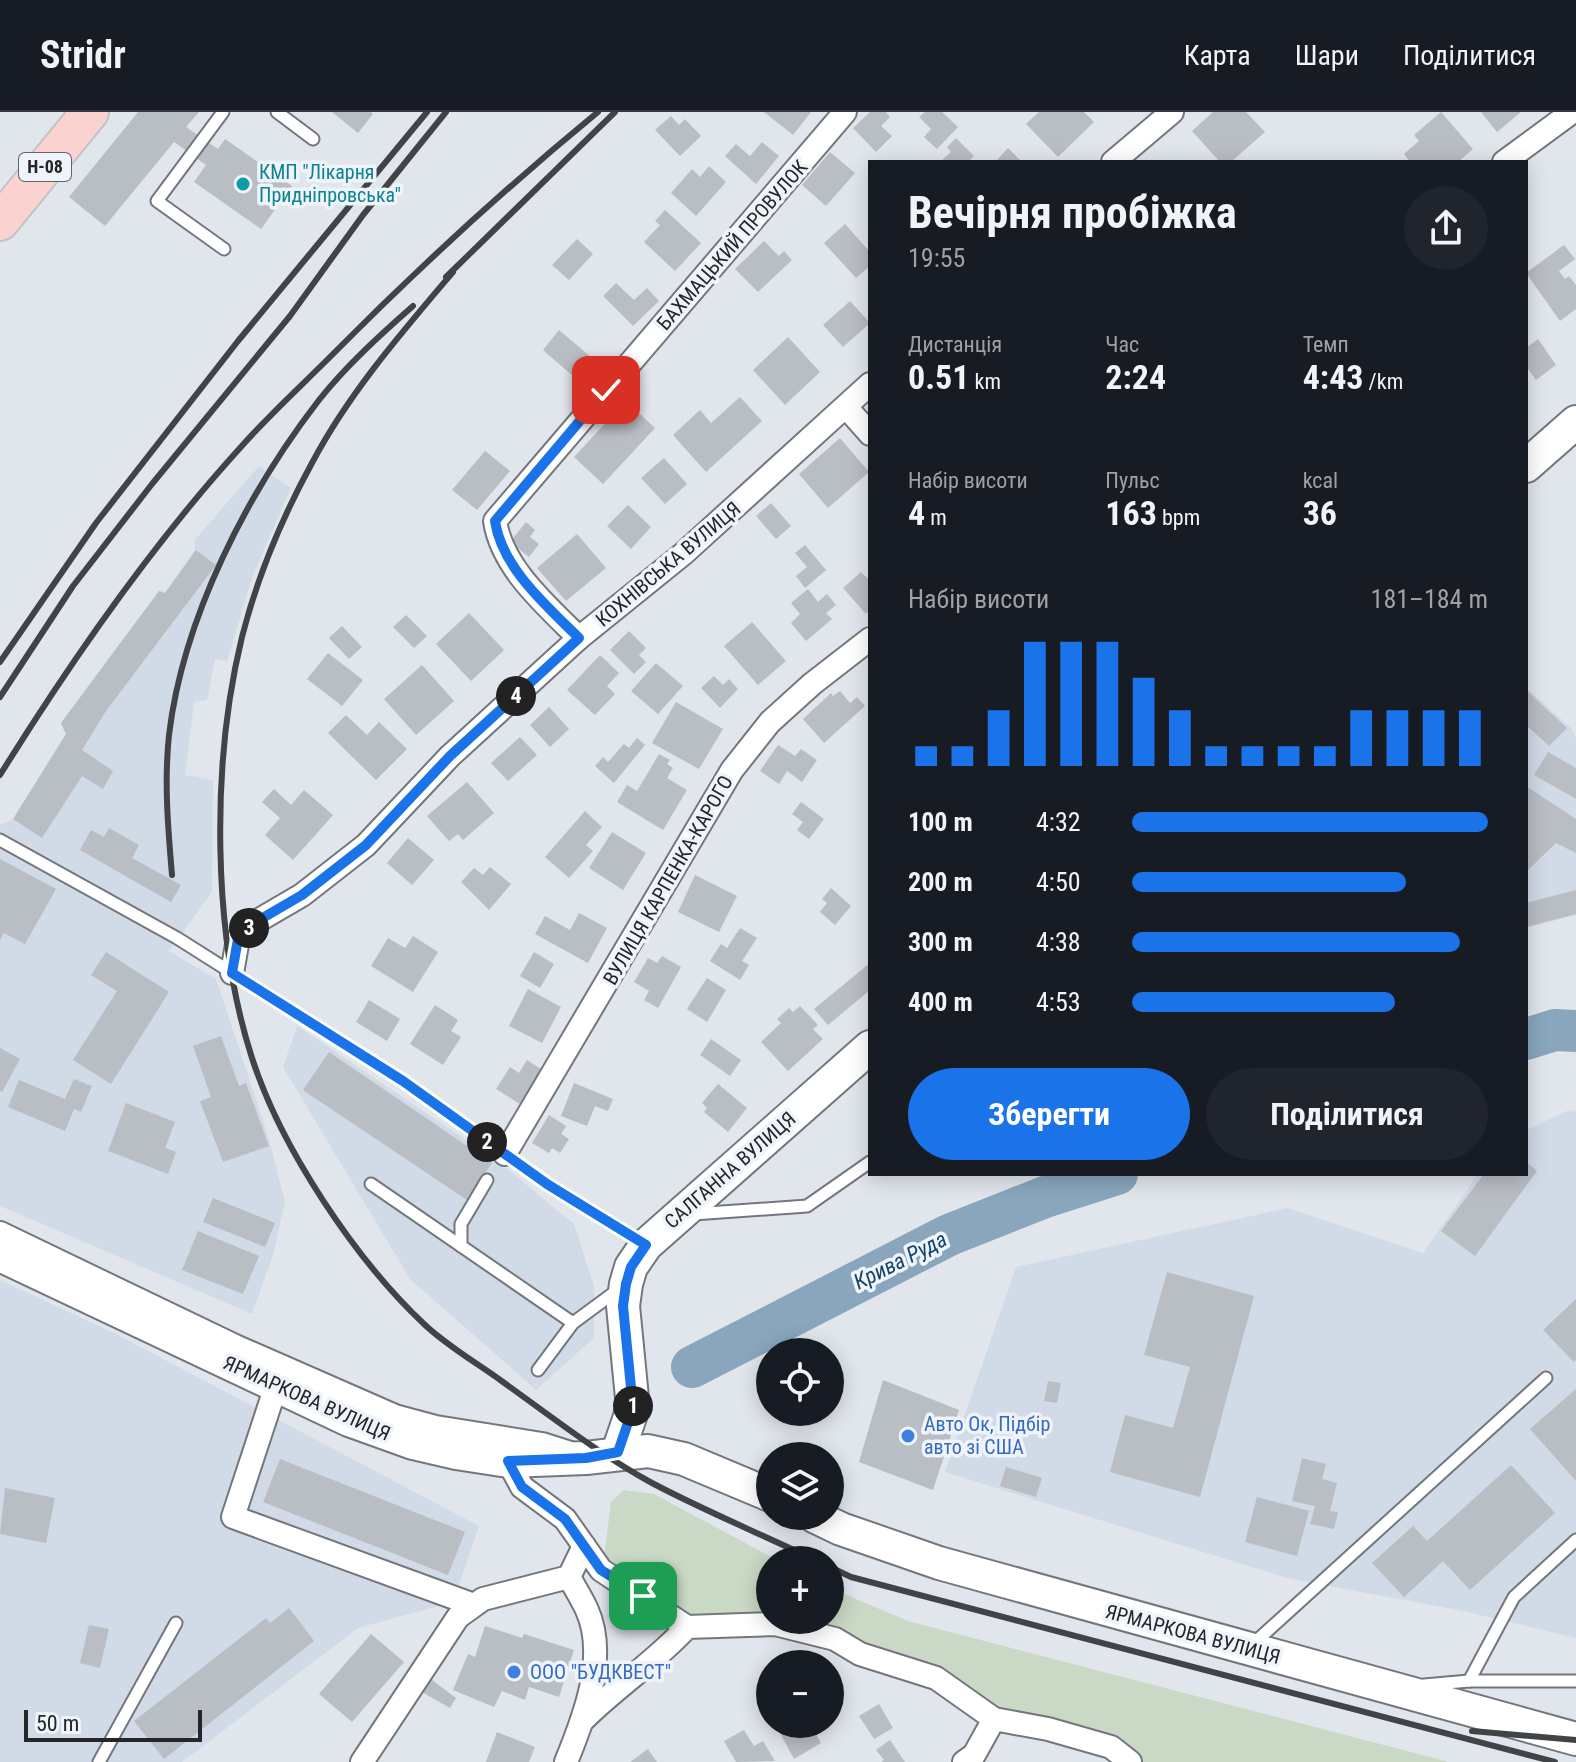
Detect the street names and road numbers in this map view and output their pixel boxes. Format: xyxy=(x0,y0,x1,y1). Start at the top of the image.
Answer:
road number: Н-08 xyxy=(19,153,71,181)
street label: БАХМАЦЬКИЙ ПРОВУЛОК xyxy=(652,155,813,335)
street label: КОХНІВСЬКА ВУЛИЦЯ xyxy=(591,496,745,632)
street label: ВУЛИЦЯ КАРПЕНКА-КАРОГО xyxy=(598,771,738,989)
street label: САЛГАННА ВУЛИЦЯ xyxy=(660,1107,800,1233)
street label: ЯРМАРКОВА ВУЛИЦЯ xyxy=(220,1350,394,1446)
street label: ЯРМАРКОВА ВУЛИЦЯ xyxy=(1103,1599,1283,1669)

